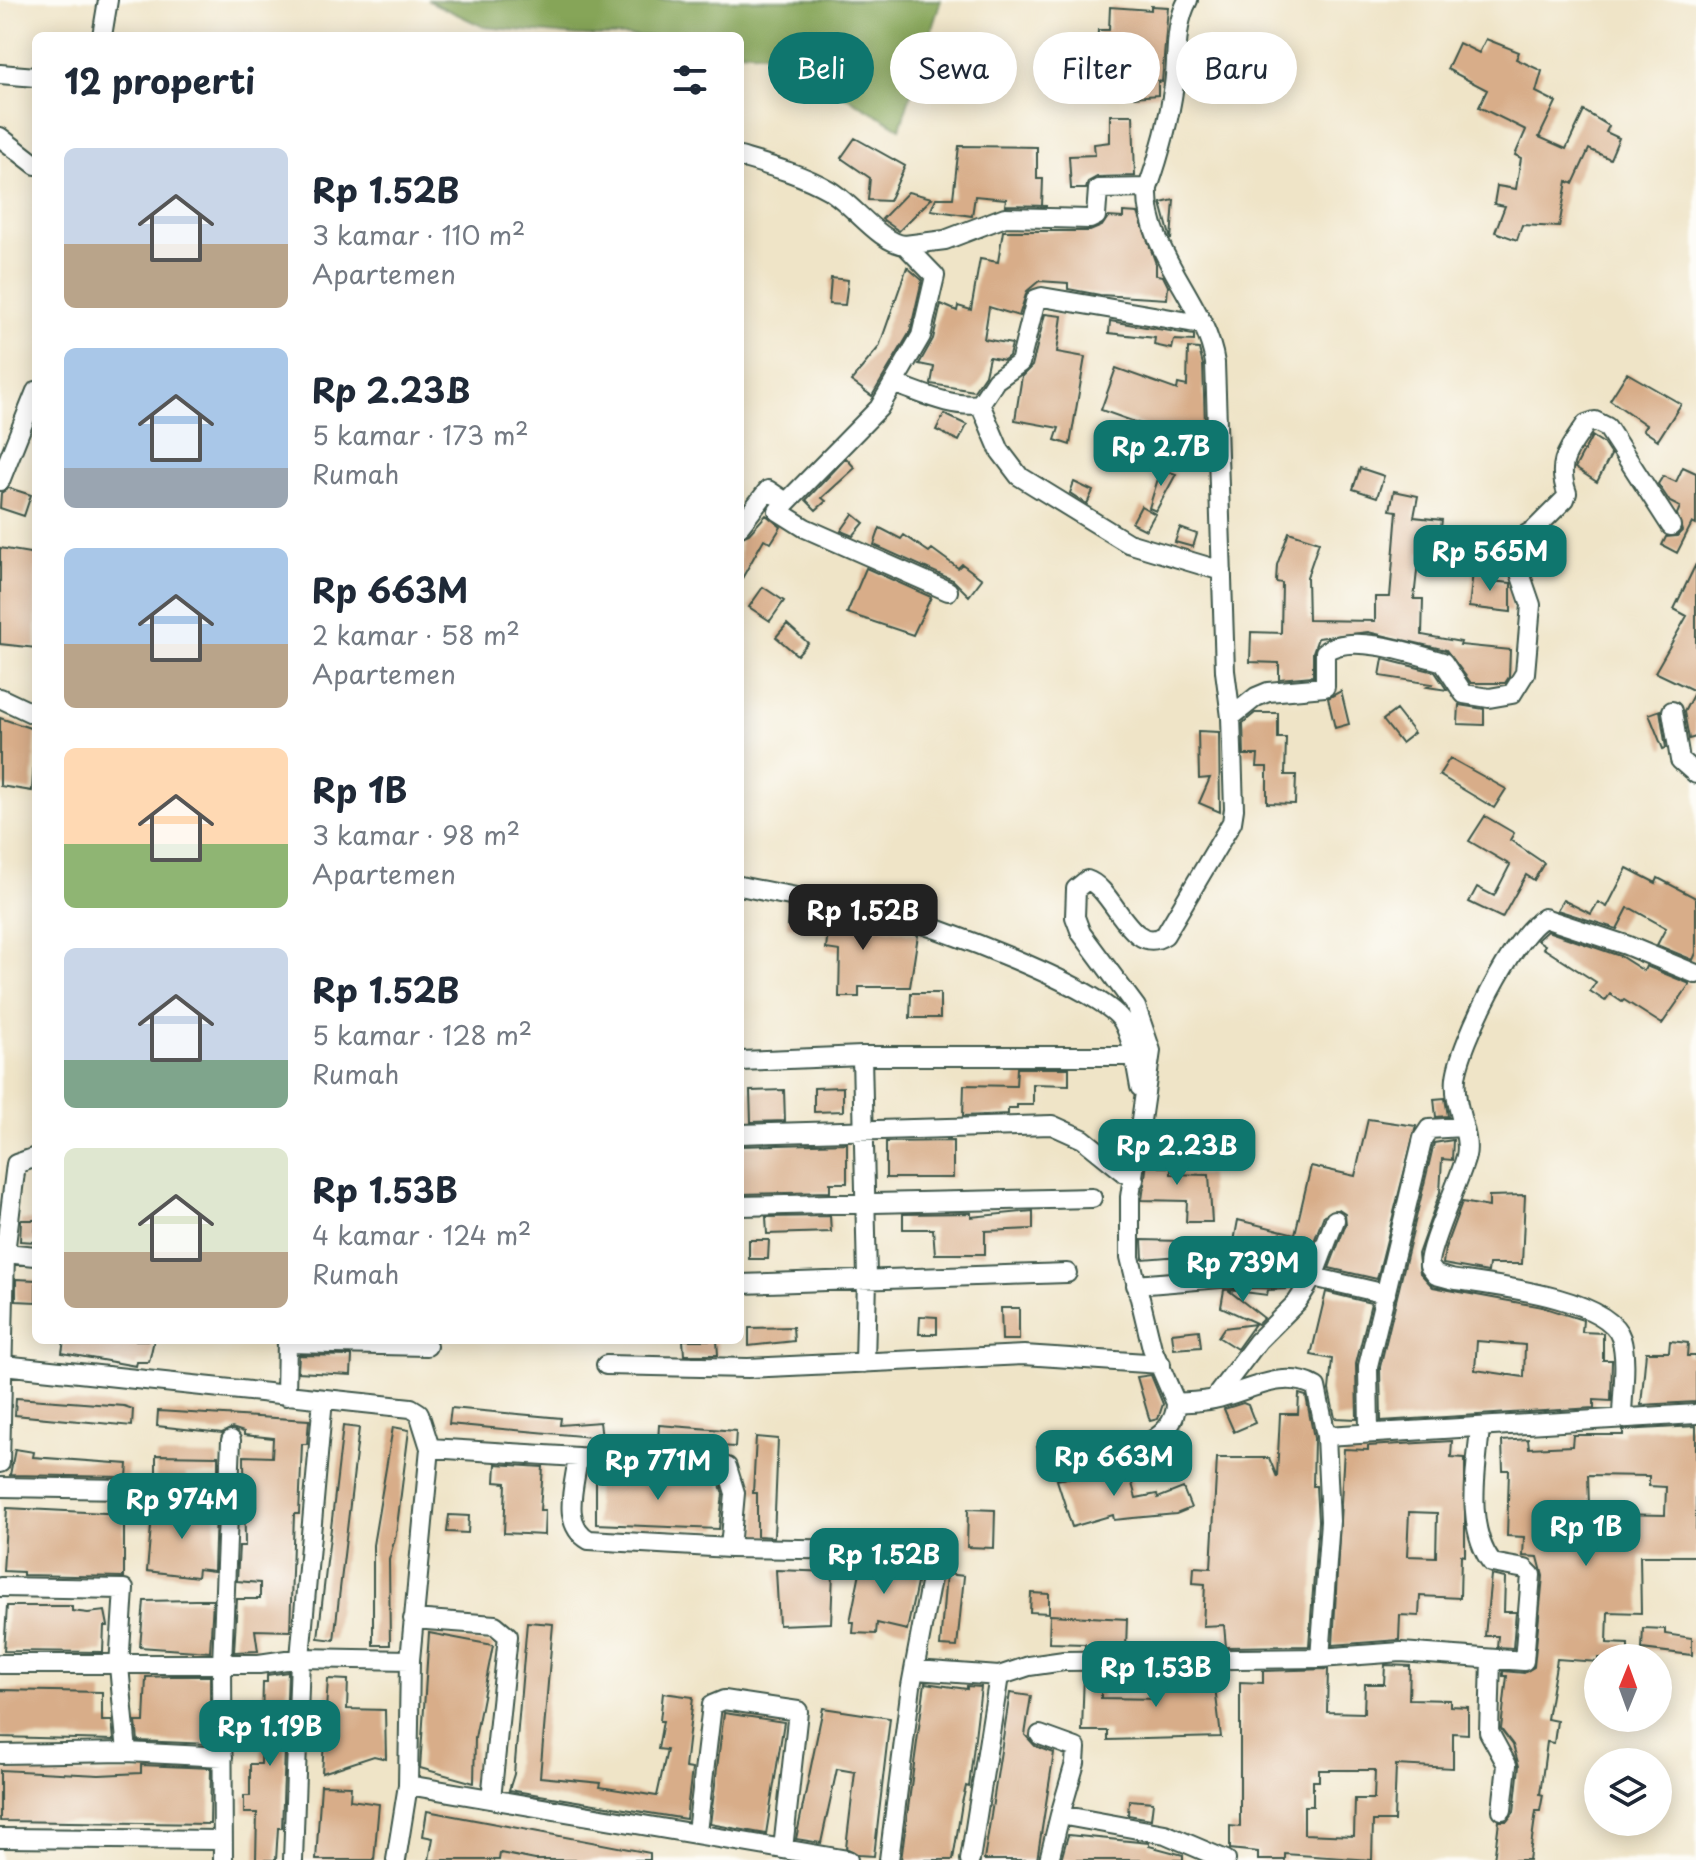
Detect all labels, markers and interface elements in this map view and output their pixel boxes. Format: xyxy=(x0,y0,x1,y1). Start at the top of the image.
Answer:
chip: Beli xyxy=(768,32,874,104)
chip: Sewa xyxy=(890,32,1017,104)
chip: Filter xyxy=(1033,32,1160,104)
chip: Baru xyxy=(1176,32,1297,104)
text: 12 properti xyxy=(64,54,255,106)
icon: filters xyxy=(668,58,712,102)
text: Rp 1.52B xyxy=(312,163,459,215)
icon: home xyxy=(128,180,224,276)
text: 3 kamar · 110 m² xyxy=(312,215,525,254)
text: Apartemen xyxy=(312,254,456,293)
text: Rp 2.23B xyxy=(312,363,471,415)
icon: home xyxy=(128,380,224,476)
text: 5 kamar · 173 m² xyxy=(312,415,529,454)
pin: Rp 2.7B xyxy=(1087,420,1235,488)
text: Rp 2.7B xyxy=(1112,426,1210,465)
text: Rumah xyxy=(312,454,399,493)
pin: Rp 565M xyxy=(1416,525,1564,593)
text: Rp 565M xyxy=(1432,531,1548,570)
text: Rp 663M xyxy=(312,563,468,615)
icon: home xyxy=(128,580,224,676)
text: 2 kamar · 58 m² xyxy=(312,615,520,654)
text: Apartemen xyxy=(312,654,456,693)
text: Rp 1B xyxy=(312,763,408,815)
icon: home xyxy=(128,780,224,876)
text: 3 kamar · 98 m² xyxy=(312,815,520,854)
text: Apartemen xyxy=(312,854,456,893)
pin: Rp 1.52B xyxy=(780,884,946,952)
text: Rp 1.52B xyxy=(807,890,919,929)
text: Rp 1.52B xyxy=(312,963,459,1015)
icon: home xyxy=(128,980,224,1076)
text: 5 kamar · 128 m² xyxy=(312,1015,532,1054)
text: Rumah xyxy=(312,1054,399,1093)
pin: Rp 2.23B xyxy=(1094,1119,1260,1187)
text: Rp 2.23B xyxy=(1116,1125,1238,1164)
text: Rp 1.53B xyxy=(312,1163,458,1215)
icon: home xyxy=(128,1180,224,1276)
text: 4 kamar · 124 m² xyxy=(312,1215,531,1254)
pin: Rp 739M xyxy=(1169,1236,1317,1304)
text: Rp 739M xyxy=(1186,1242,1300,1281)
text: Rumah xyxy=(312,1254,399,1293)
pin: Rp 663M xyxy=(1040,1430,1188,1498)
pin: Rp 771M xyxy=(584,1434,732,1502)
text: Rp 663M xyxy=(1054,1436,1174,1475)
text: Rp 771M xyxy=(605,1440,711,1479)
pin: Rp 974M xyxy=(108,1473,256,1541)
text: Rp 974M xyxy=(125,1479,239,1518)
pin: Rp 1B xyxy=(1530,1500,1642,1568)
text: Rp 1B xyxy=(1549,1506,1623,1545)
pin: Rp 1.52B xyxy=(801,1528,967,1596)
text: Rp 1.52B xyxy=(828,1534,940,1573)
pin: Rp 1.53B xyxy=(1073,1641,1239,1709)
north arrow xyxy=(1584,1644,1672,1732)
map controls xyxy=(1584,1644,1672,1836)
text: Rp 1.53B xyxy=(1100,1647,1212,1686)
pin: Rp 1.19B xyxy=(187,1700,353,1768)
text: Rp 1.19B xyxy=(217,1706,323,1745)
button: layers xyxy=(1584,1748,1672,1836)

